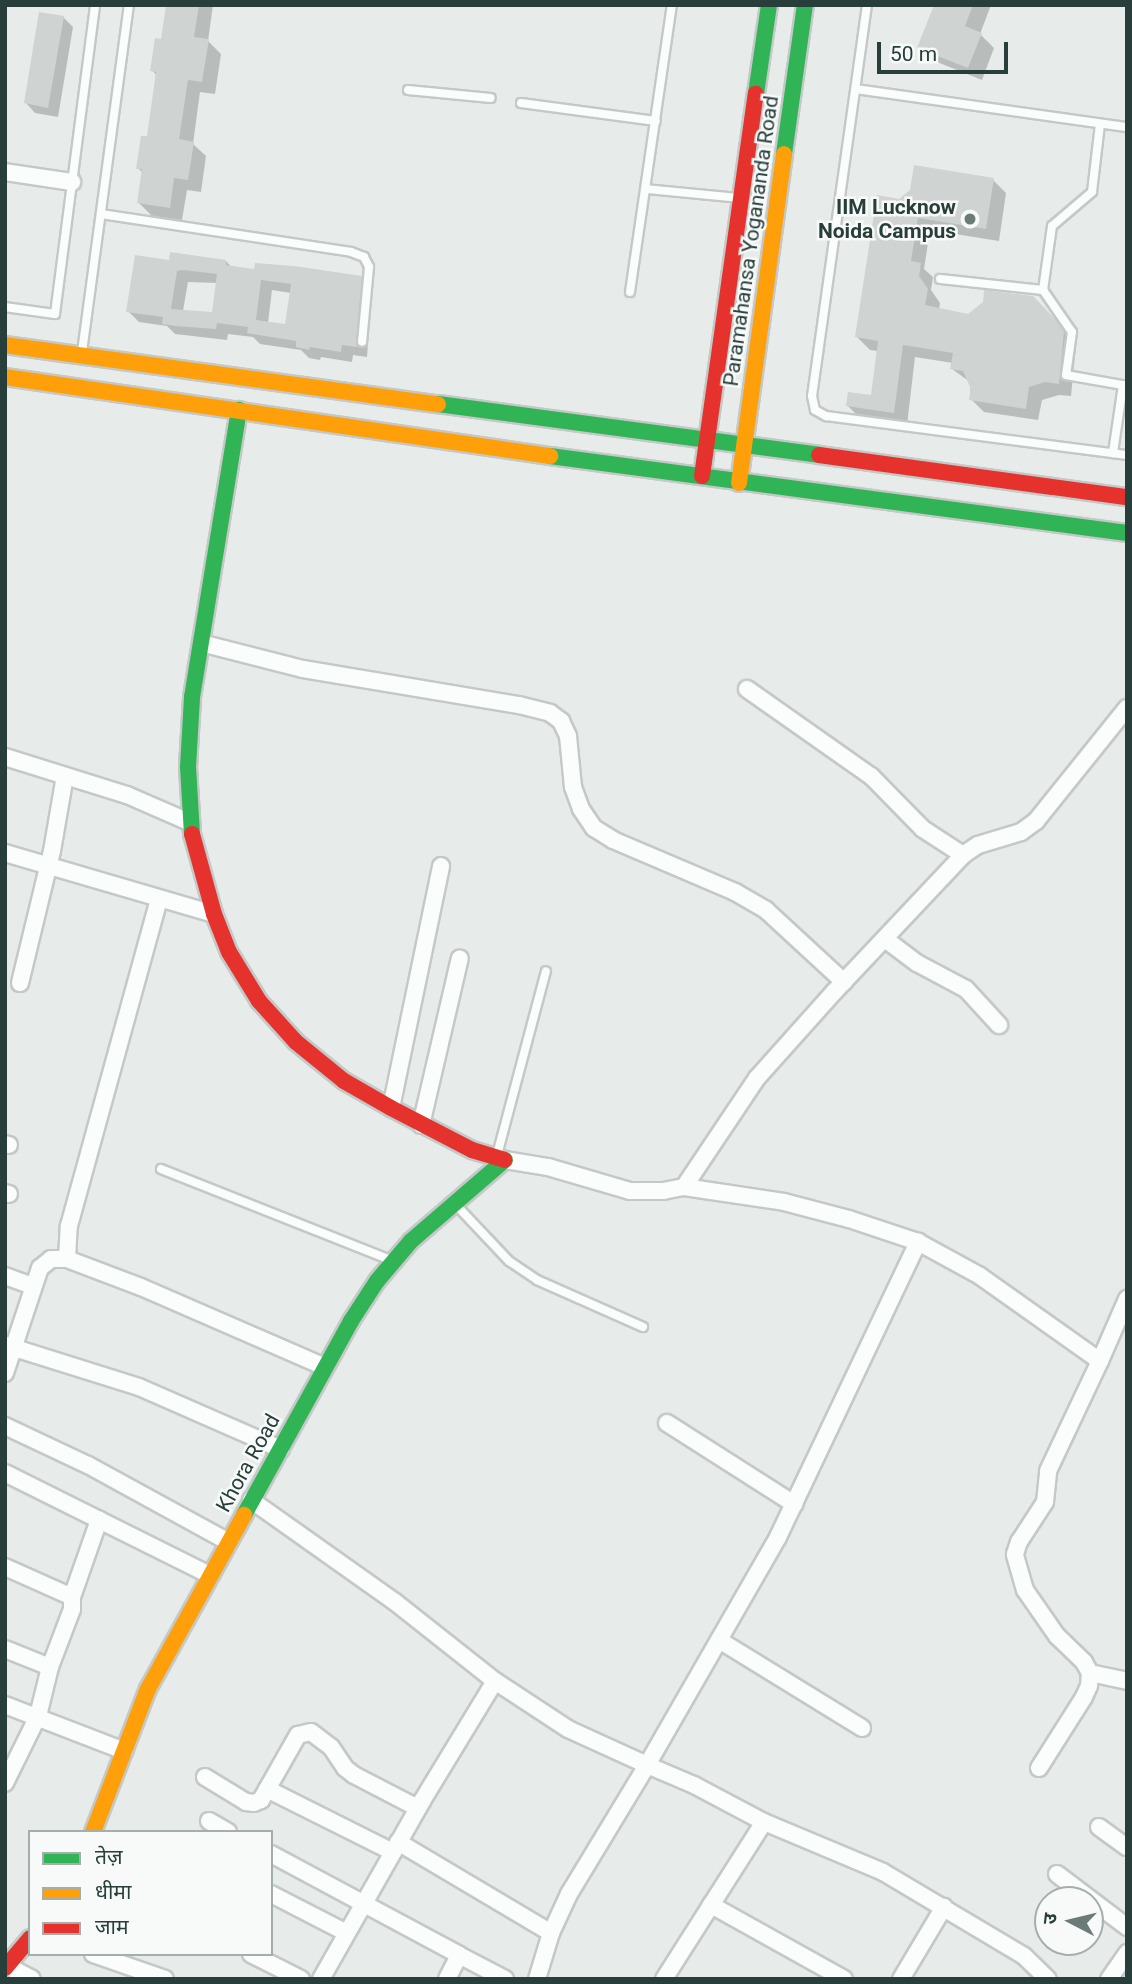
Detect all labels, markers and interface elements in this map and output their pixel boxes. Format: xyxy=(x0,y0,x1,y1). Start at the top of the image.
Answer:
scale bar xyxy=(880,28,1011,72)
text: 50 m xyxy=(890,42,937,66)
street label: Paramahansa Yogananda Road xyxy=(718,94,784,388)
place label: IIM Lucknow Noida Campus xyxy=(818,194,956,244)
marker: IIM Lucknow Noida Campus xyxy=(962,211,978,227)
street label: Khora Road xyxy=(211,1410,285,1516)
legend xyxy=(28,1830,273,1956)
text: तेज़ xyxy=(95,1845,123,1869)
text: धीमा xyxy=(95,1880,131,1904)
north arrow xyxy=(1034,1886,1104,1956)
text: उ xyxy=(1038,1912,1062,1926)
text: जाम xyxy=(95,1915,129,1939)

